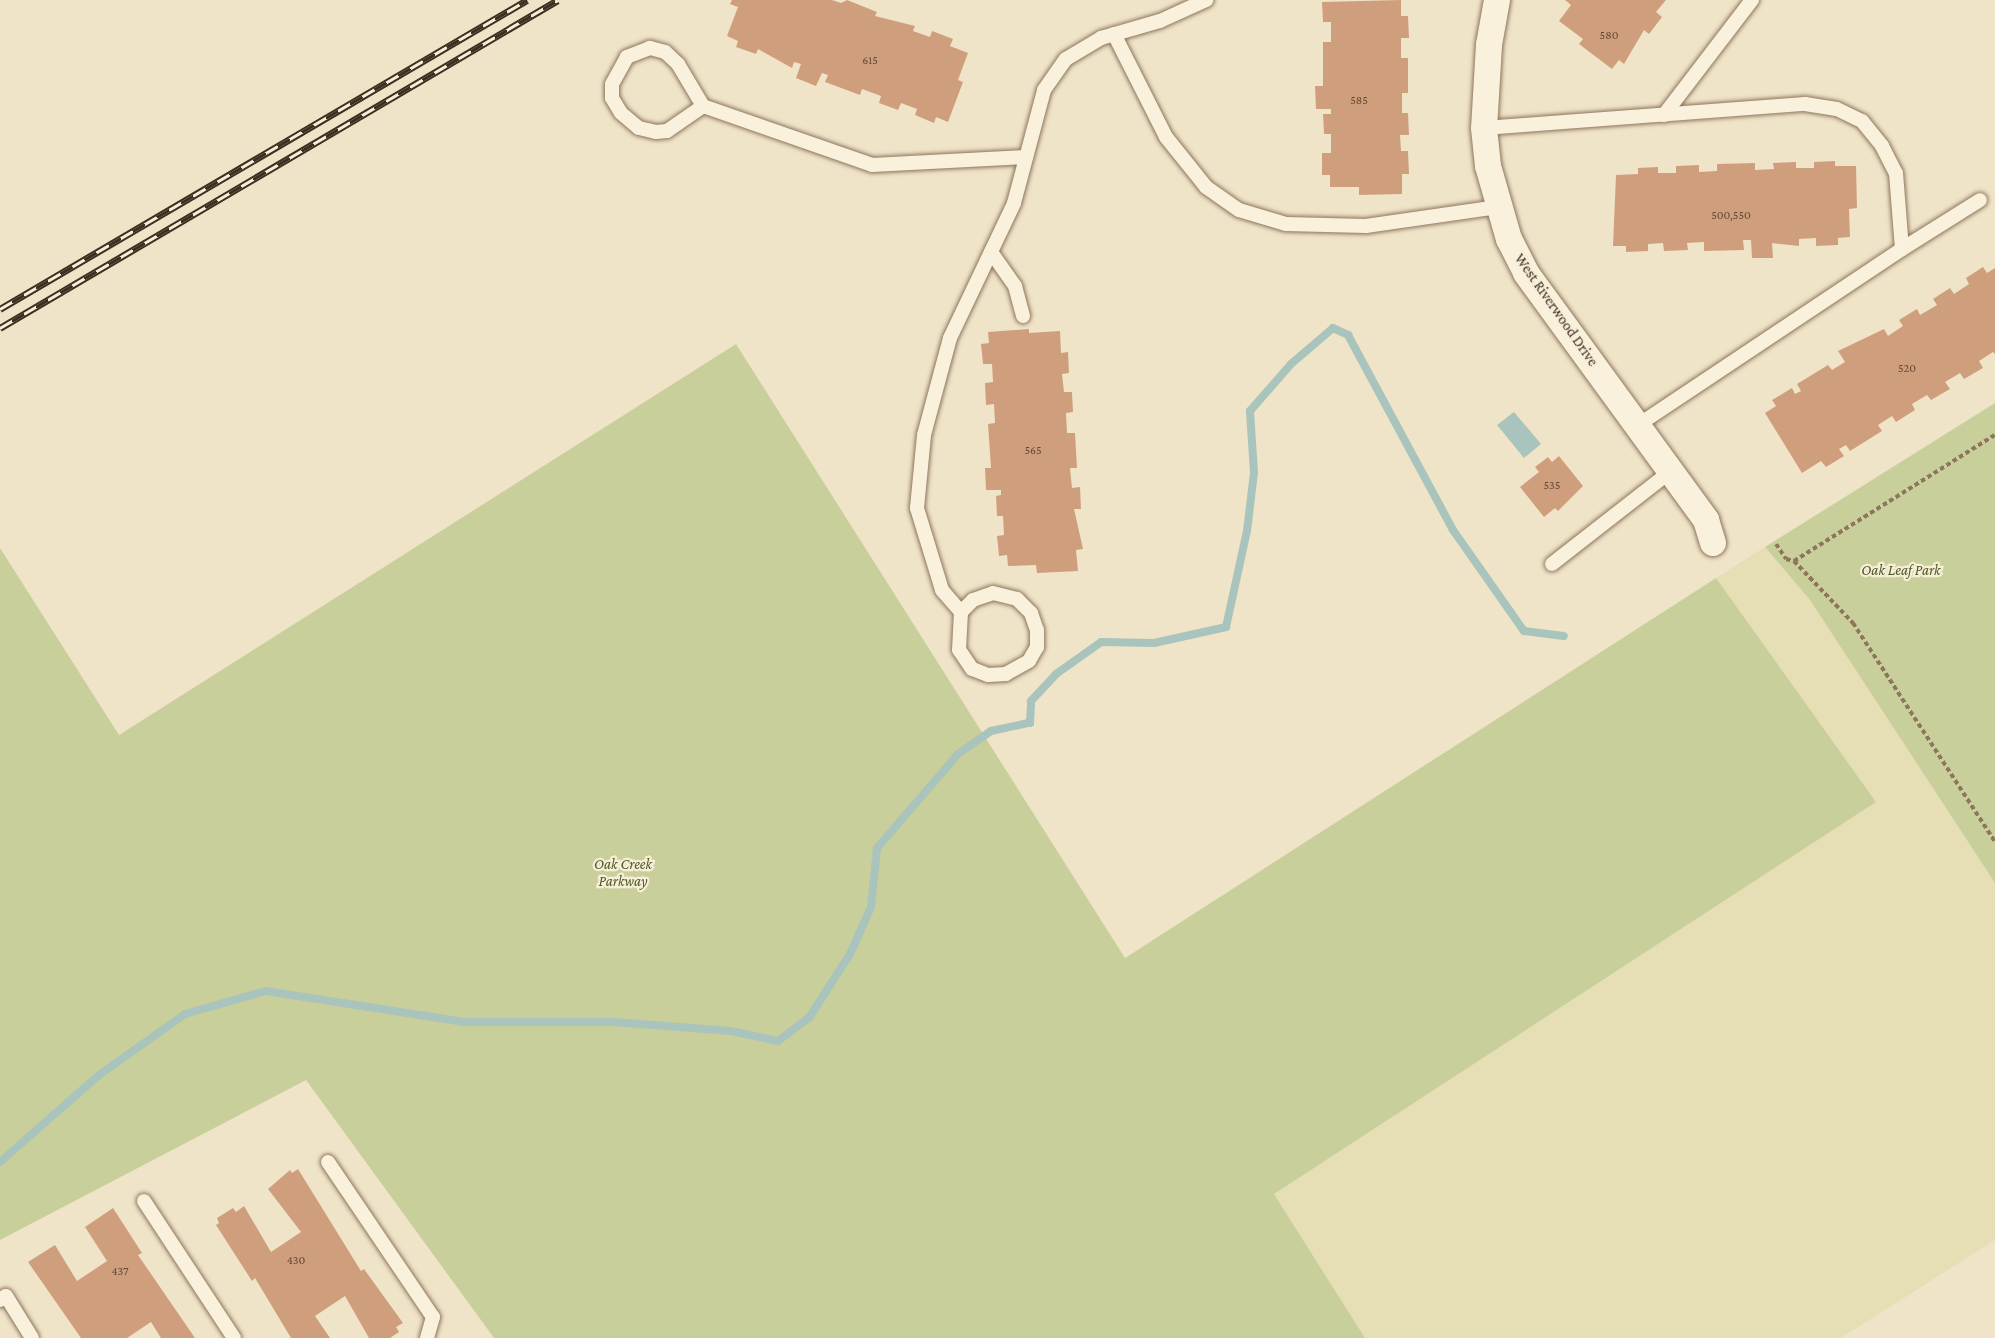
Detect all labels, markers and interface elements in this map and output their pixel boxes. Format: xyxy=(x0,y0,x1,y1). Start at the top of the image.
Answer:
house number: 580 xyxy=(1600,29,1618,43)
house number: 615 xyxy=(862,54,878,68)
house number: 585 xyxy=(1350,94,1368,108)
house number: 500,550 xyxy=(1711,209,1751,223)
street label: West Riverwood Drive xyxy=(1510,250,1602,370)
house number: 520 xyxy=(1898,362,1916,376)
house number: 565 xyxy=(1024,444,1042,458)
house number: 535 xyxy=(1544,479,1560,493)
park label: Oak Leaf Park xyxy=(1861,562,1941,580)
park label: Oak Creek Parkway xyxy=(594,855,652,890)
house number: 430 xyxy=(287,1254,305,1268)
house number: 437 xyxy=(111,1265,129,1279)

